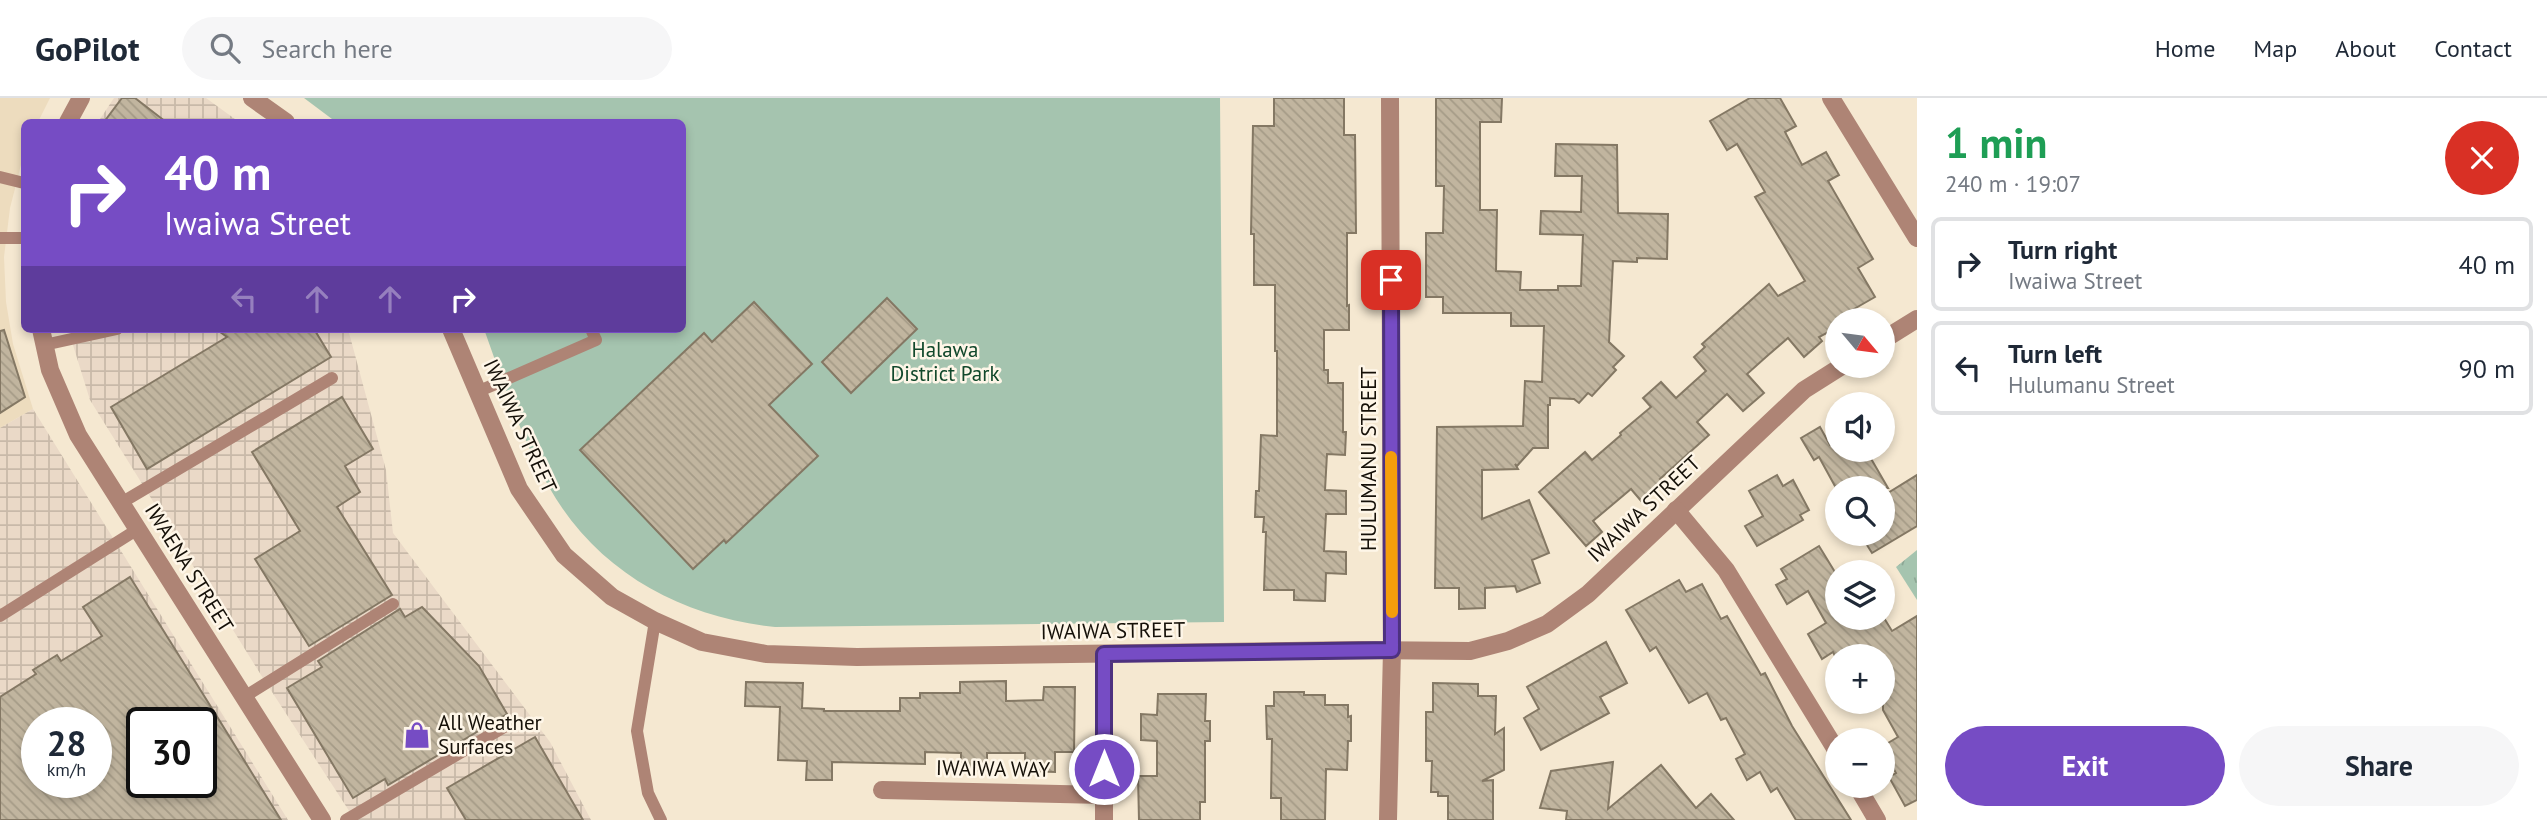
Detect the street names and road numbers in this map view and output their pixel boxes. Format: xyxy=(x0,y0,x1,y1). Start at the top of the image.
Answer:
street label: IWAIWA STREET xyxy=(478,355,563,497)
street label: HULUMANU STREET xyxy=(1355,367,1382,551)
street label: IWAIWA STREET xyxy=(1582,449,1706,568)
street label: IWAENA STREET xyxy=(139,498,240,638)
street label: IWAIWA STREET xyxy=(1040,616,1186,645)
street label: IWAIWA WAY xyxy=(936,754,1051,783)

